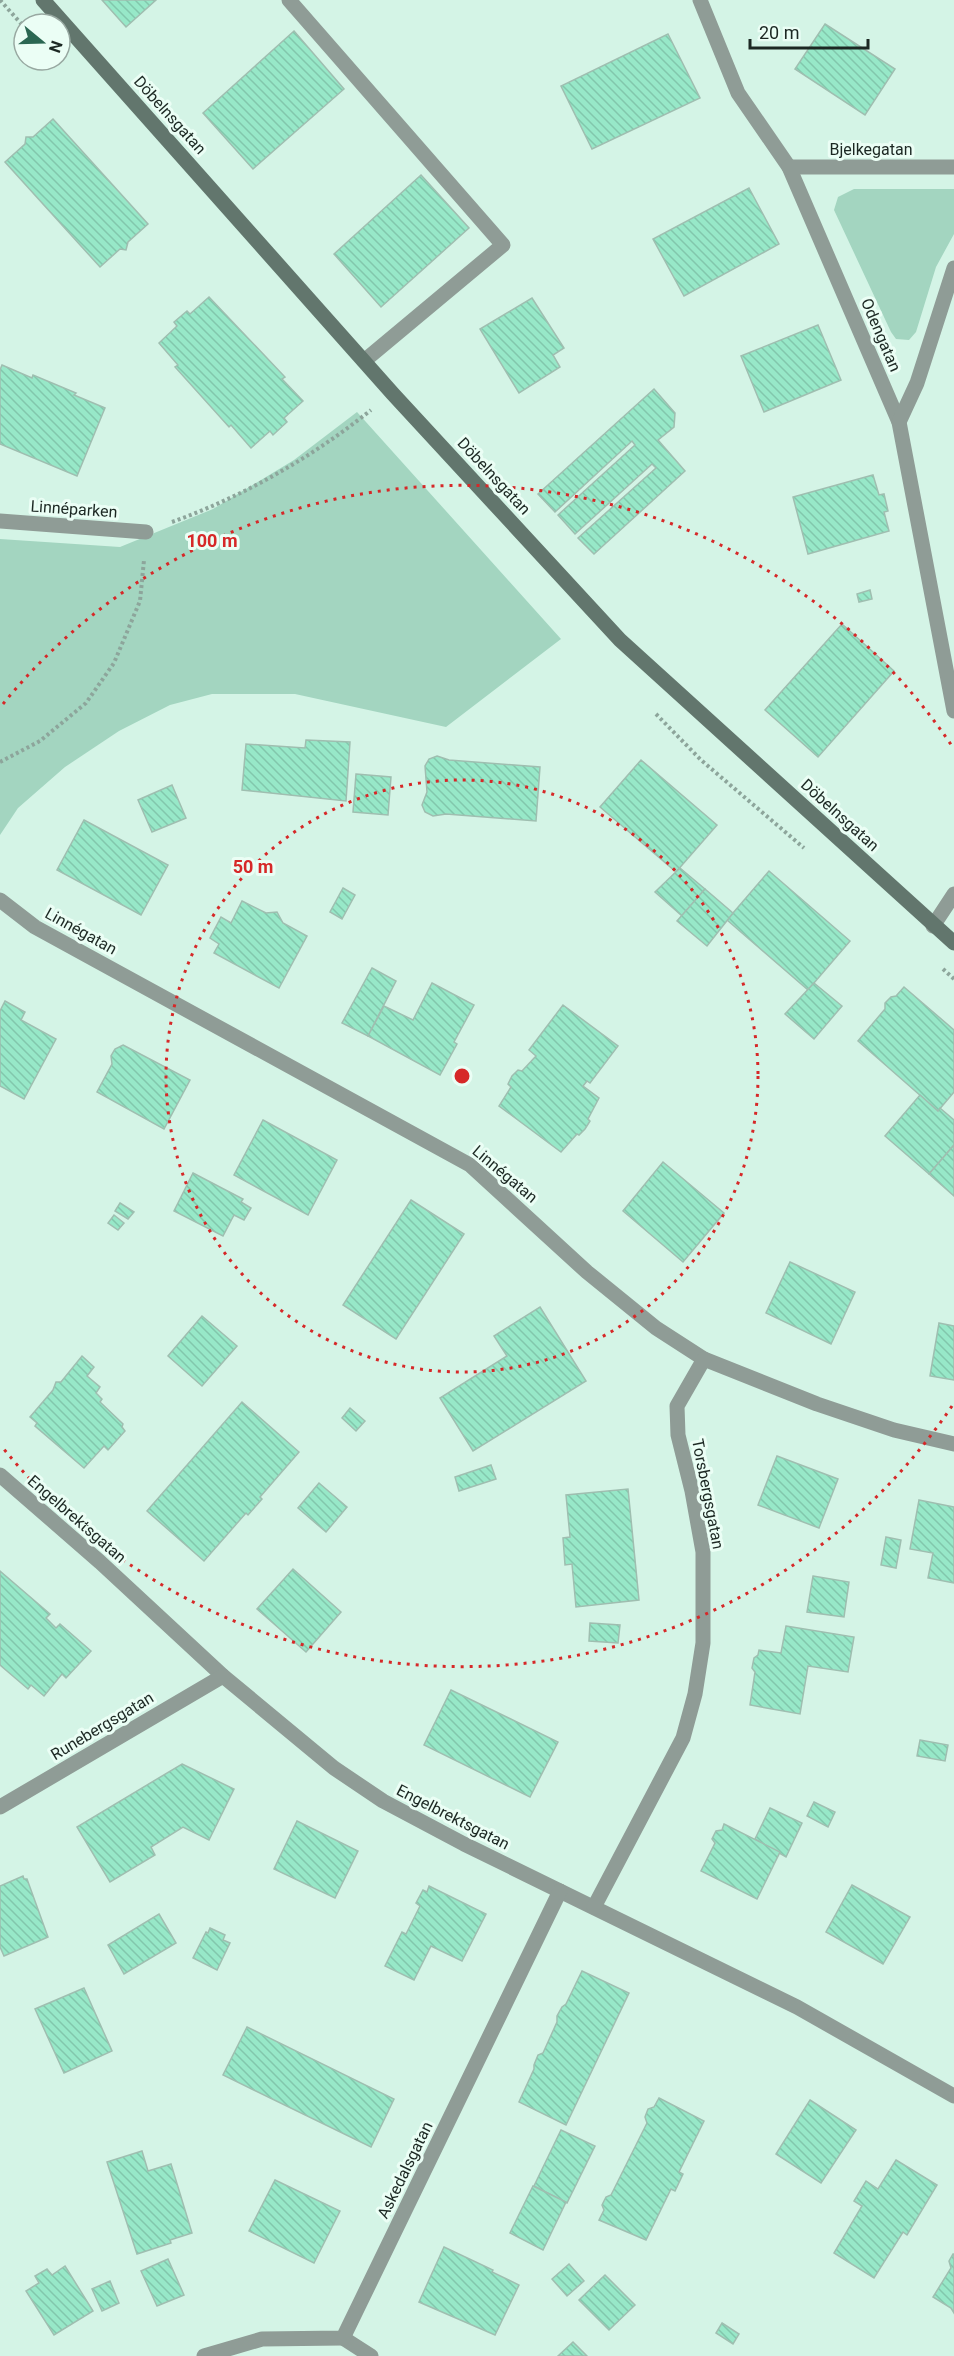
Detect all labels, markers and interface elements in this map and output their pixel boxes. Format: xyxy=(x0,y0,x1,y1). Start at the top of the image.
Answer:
north arrow xyxy=(12,12,72,72)
scale bar xyxy=(750,12,868,50)
text: 20 m xyxy=(759,22,799,43)
text: N xyxy=(45,38,67,55)
street label: Döbelnsgatan xyxy=(130,72,210,158)
street label: Bjelkegatan xyxy=(829,140,913,159)
street label: Odengatan xyxy=(857,295,905,375)
street label: Döbelnsgatan xyxy=(453,433,535,519)
street label: Linnéparken xyxy=(30,496,118,522)
text: 100 m xyxy=(186,530,238,551)
street label: Döbelnsgatan xyxy=(797,775,883,855)
text: 50 m xyxy=(233,856,273,877)
street label: Linnégatan xyxy=(42,904,120,958)
centre of rings xyxy=(452,1066,472,1086)
street label: Linnégatan xyxy=(469,1141,541,1207)
street label: Torsbergsgatan xyxy=(688,1437,728,1551)
street label: Engelbrektsgatan xyxy=(24,1471,130,1567)
street label: Runebergsgatan xyxy=(47,1688,157,1764)
street label: Engelbrektsgatan xyxy=(393,1780,513,1854)
street label: Askedalsgatan xyxy=(373,2118,437,2222)

